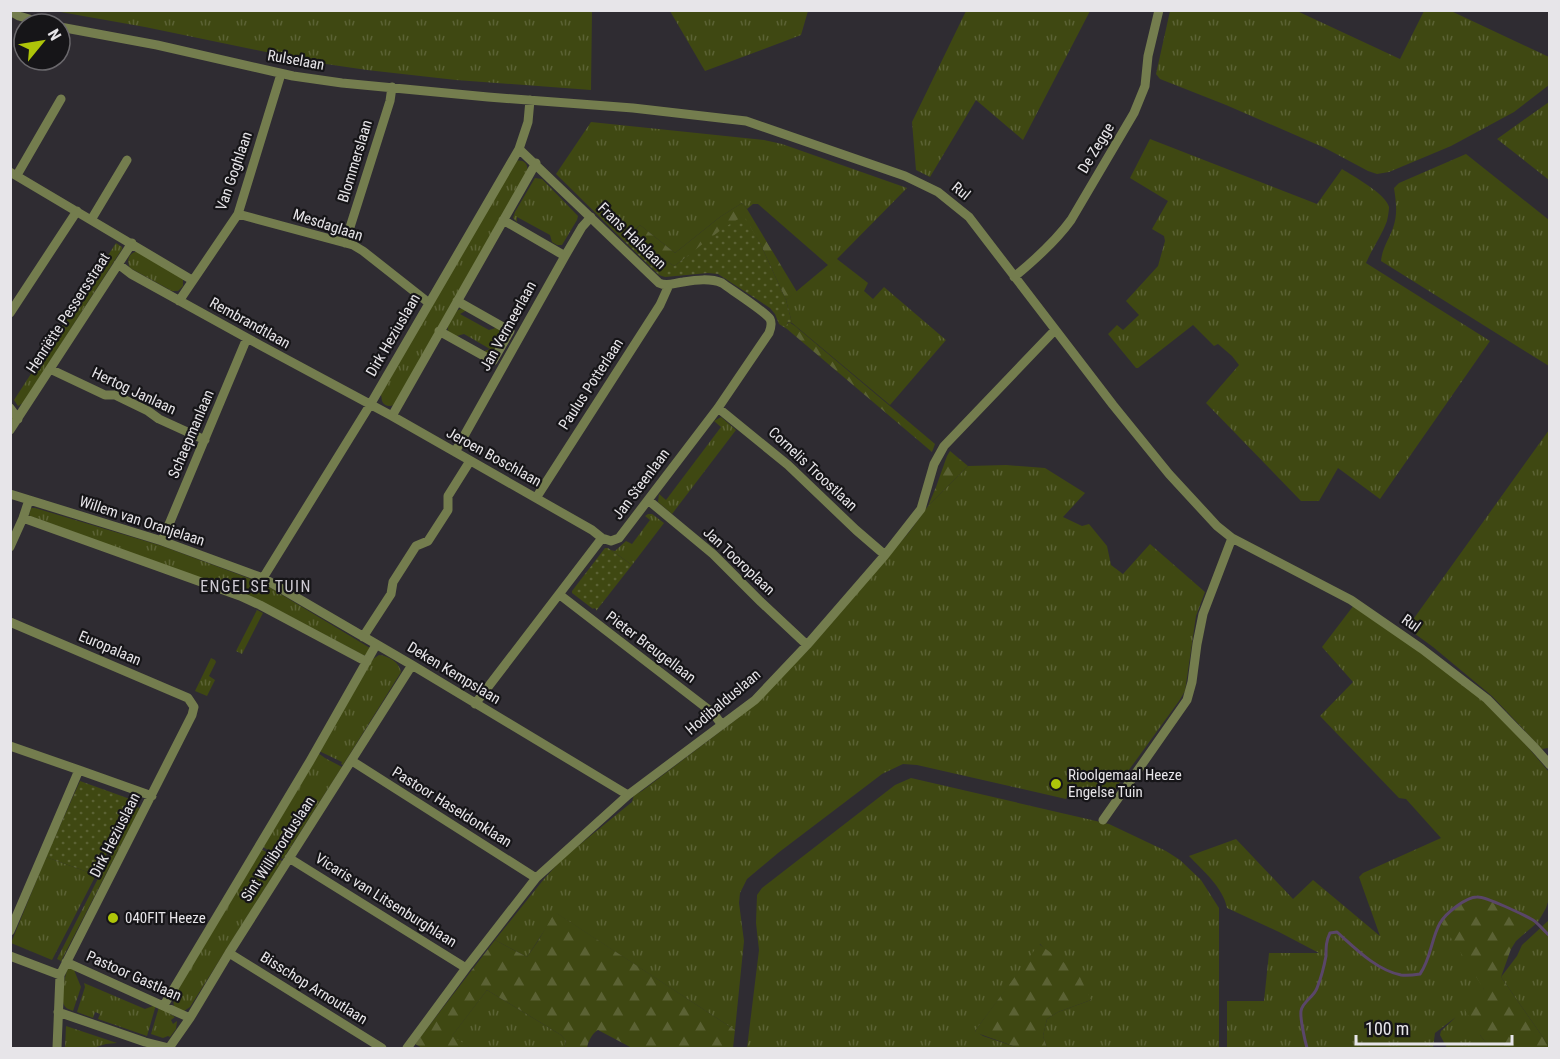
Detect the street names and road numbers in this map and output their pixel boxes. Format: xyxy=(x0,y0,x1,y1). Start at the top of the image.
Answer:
street label: Rulselaan xyxy=(266,46,326,74)
street label: Blommerslaan xyxy=(334,118,376,204)
street label: De Zegge xyxy=(1074,120,1118,176)
street label: Van Goghlaan xyxy=(212,129,256,213)
street label: Rul xyxy=(948,178,974,204)
street label: Frans Halslaan xyxy=(594,199,670,273)
street label: Mesdaglaan xyxy=(291,205,365,245)
street label: Henriëtte Pessersstraat xyxy=(22,250,114,376)
street label: Jan Vermeerlaan xyxy=(476,278,540,374)
street label: Dirk Heziuslaan xyxy=(362,291,424,379)
street label: Rembrandtlaan xyxy=(207,293,293,353)
street label: Paulus Potterlaan xyxy=(555,335,627,433)
street label: Hertog Janlaan xyxy=(89,364,179,418)
street label: Schaepmanlaan xyxy=(164,387,218,481)
street label: Jeroen Boschlaan xyxy=(443,423,545,491)
street label: Cornelis Troostlaan xyxy=(765,423,861,515)
street label: Jan Steenlaan xyxy=(609,445,673,523)
street label: Willem van Oranjelaan xyxy=(77,492,207,550)
street label: Jan Tooroplaan xyxy=(699,523,779,599)
street label: Pieter Breugellaan xyxy=(602,607,700,687)
street label: Rul xyxy=(1398,610,1424,636)
street label: Europalaan xyxy=(76,627,144,669)
street label: Deken Kempslaan xyxy=(404,638,504,708)
street label: Hodibalduslaan xyxy=(682,665,764,739)
street label: Pastoor Haseldonklaan xyxy=(389,763,515,851)
street label: Dirk Heziuslaan xyxy=(86,790,144,880)
street label: Sint Willibrorduslaan xyxy=(237,793,319,905)
street label: Vicaris van Litsenburghlaan xyxy=(312,849,460,951)
street label: Pastoor Gastlaan xyxy=(84,947,184,1005)
street label: Bisschop Arnoutlaan xyxy=(257,948,371,1028)

